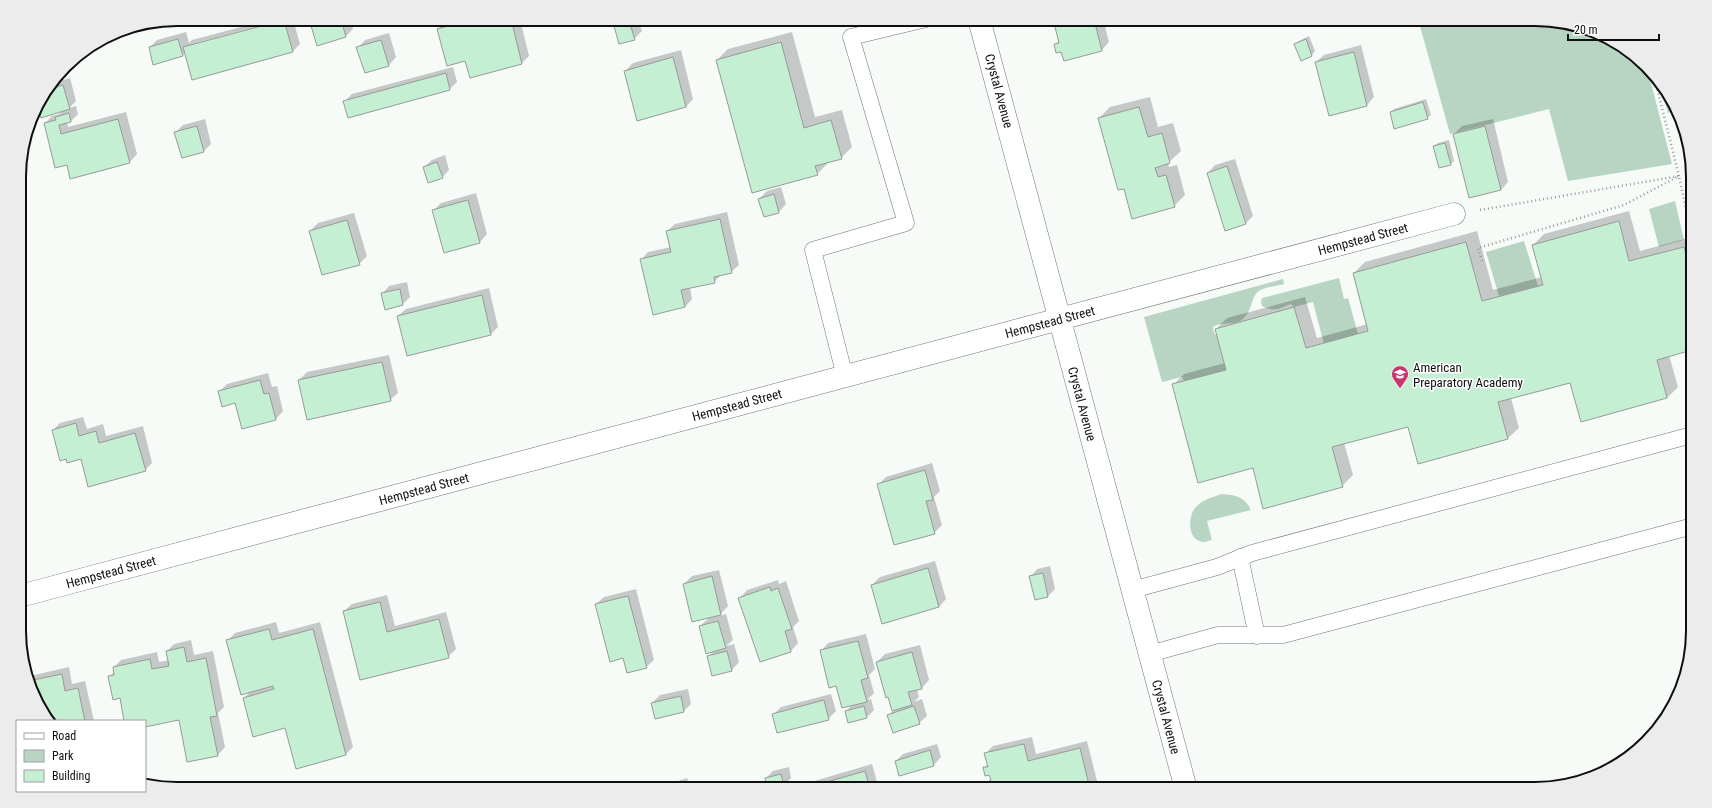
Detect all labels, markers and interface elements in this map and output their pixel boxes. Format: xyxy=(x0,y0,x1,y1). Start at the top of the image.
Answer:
scale bar xyxy=(1568,16,1659,42)
text: 20 m xyxy=(1574,23,1598,37)
street label: Crystal Avenue xyxy=(982,52,1016,130)
street label: Hempstead Street xyxy=(1316,220,1410,258)
street label: Hempstead Street xyxy=(1003,303,1097,341)
place label: American Preparatory Academy xyxy=(1413,360,1523,390)
school or university icon: American Preparatory Academy xyxy=(1390,364,1410,389)
street label: Crystal Avenue xyxy=(1065,365,1099,443)
street label: Hempstead Street xyxy=(690,386,784,424)
street label: Hempstead Street xyxy=(377,470,471,508)
street label: Hempstead Street xyxy=(64,553,158,591)
street label: Crystal Avenue xyxy=(1149,678,1183,756)
legend xyxy=(16,720,146,792)
text: Road xyxy=(52,729,76,743)
text: Park xyxy=(52,749,74,763)
text: Building xyxy=(52,769,90,783)

